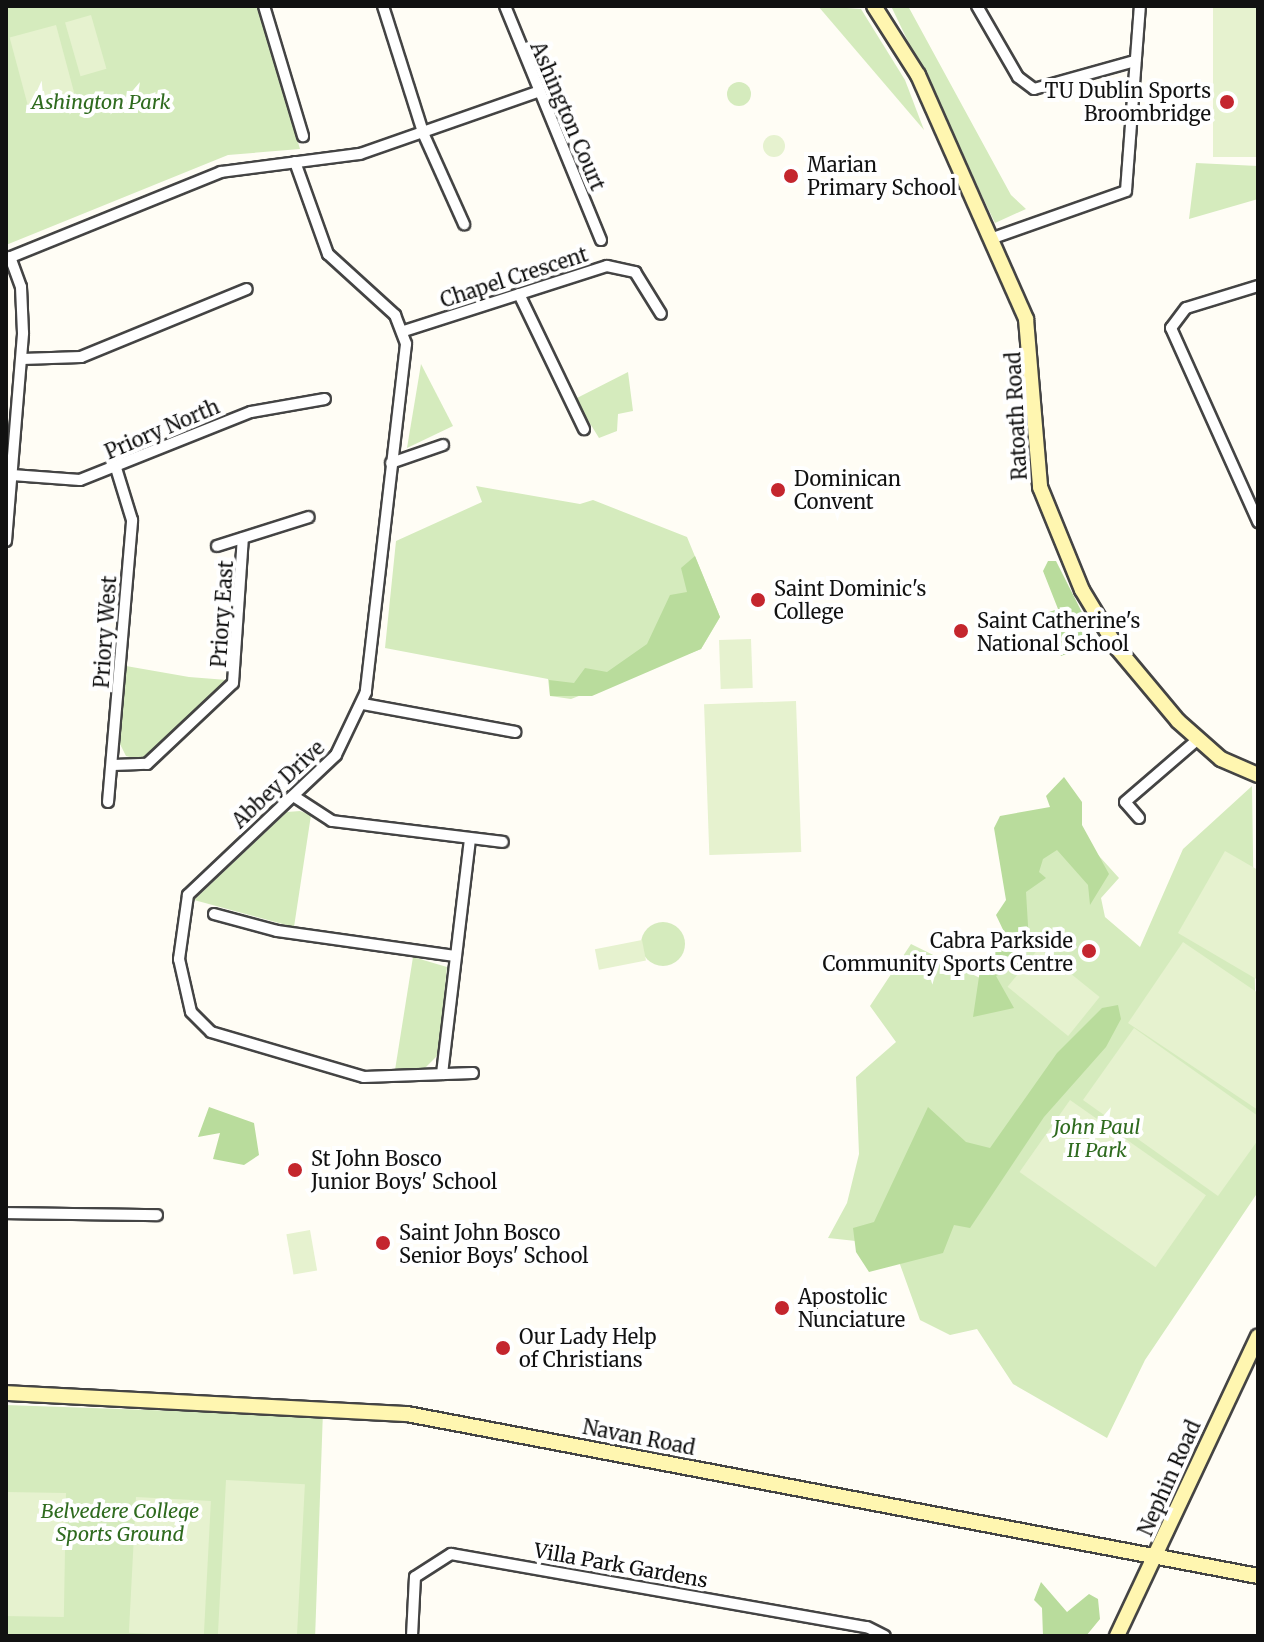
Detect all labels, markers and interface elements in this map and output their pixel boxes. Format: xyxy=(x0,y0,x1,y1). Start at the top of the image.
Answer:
street label: Ashington Court xyxy=(526,38,610,194)
place label: TU Dublin Sports Broombridge xyxy=(1045,78,1211,125)
park label: Ashington Park xyxy=(32,89,170,113)
marker: TU Dublin Sports Broombridge xyxy=(1218,93,1236,111)
place label: Marian Primary School xyxy=(807,152,957,199)
marker: Marian Primary School xyxy=(782,167,800,185)
street label: Chapel Crescent xyxy=(437,242,591,312)
street label: Ratoath Road xyxy=(1001,351,1031,481)
street label: Priory North xyxy=(101,394,223,464)
place label: Dominican Convent xyxy=(794,466,901,513)
marker: Dominican Convent xyxy=(769,481,787,499)
street label: Priory East xyxy=(206,560,238,668)
street label: Priory West xyxy=(89,575,121,689)
place label: Saint Dominic's College xyxy=(774,576,926,623)
marker: Saint Dominic's College xyxy=(749,591,767,609)
place label: Saint Catherine's National School xyxy=(977,608,1140,655)
marker: Saint Catherine's National School xyxy=(952,622,970,640)
street label: Abbey Drive xyxy=(227,735,329,833)
place label: Cabra Parkside Community Sports Centre xyxy=(823,928,1073,975)
marker: Cabra Parkside Community Sports Centre xyxy=(1080,942,1098,960)
park label: John Paul II Park xyxy=(1054,1115,1140,1162)
place label: St John Bosco Junior Boys' School xyxy=(311,1146,497,1193)
marker: St John Bosco Junior Boys' School xyxy=(286,1161,304,1179)
place label: Saint John Bosco Senior Boys' School xyxy=(399,1220,589,1267)
marker: Saint John Bosco Senior Boys' School xyxy=(374,1234,392,1252)
place label: Apostolic Nunciature xyxy=(798,1284,905,1331)
marker: Apostolic Nunciature xyxy=(773,1299,791,1317)
place label: Our Lady Help of Christians xyxy=(519,1324,656,1371)
marker: Our Lady Help of Christians xyxy=(494,1339,512,1357)
street label: Navan Road xyxy=(581,1414,697,1460)
street label: Nephin Road xyxy=(1133,1417,1205,1539)
park label: Belvedere College Sports Ground xyxy=(41,1498,199,1545)
street label: Villa Park Gardens xyxy=(532,1538,710,1592)

